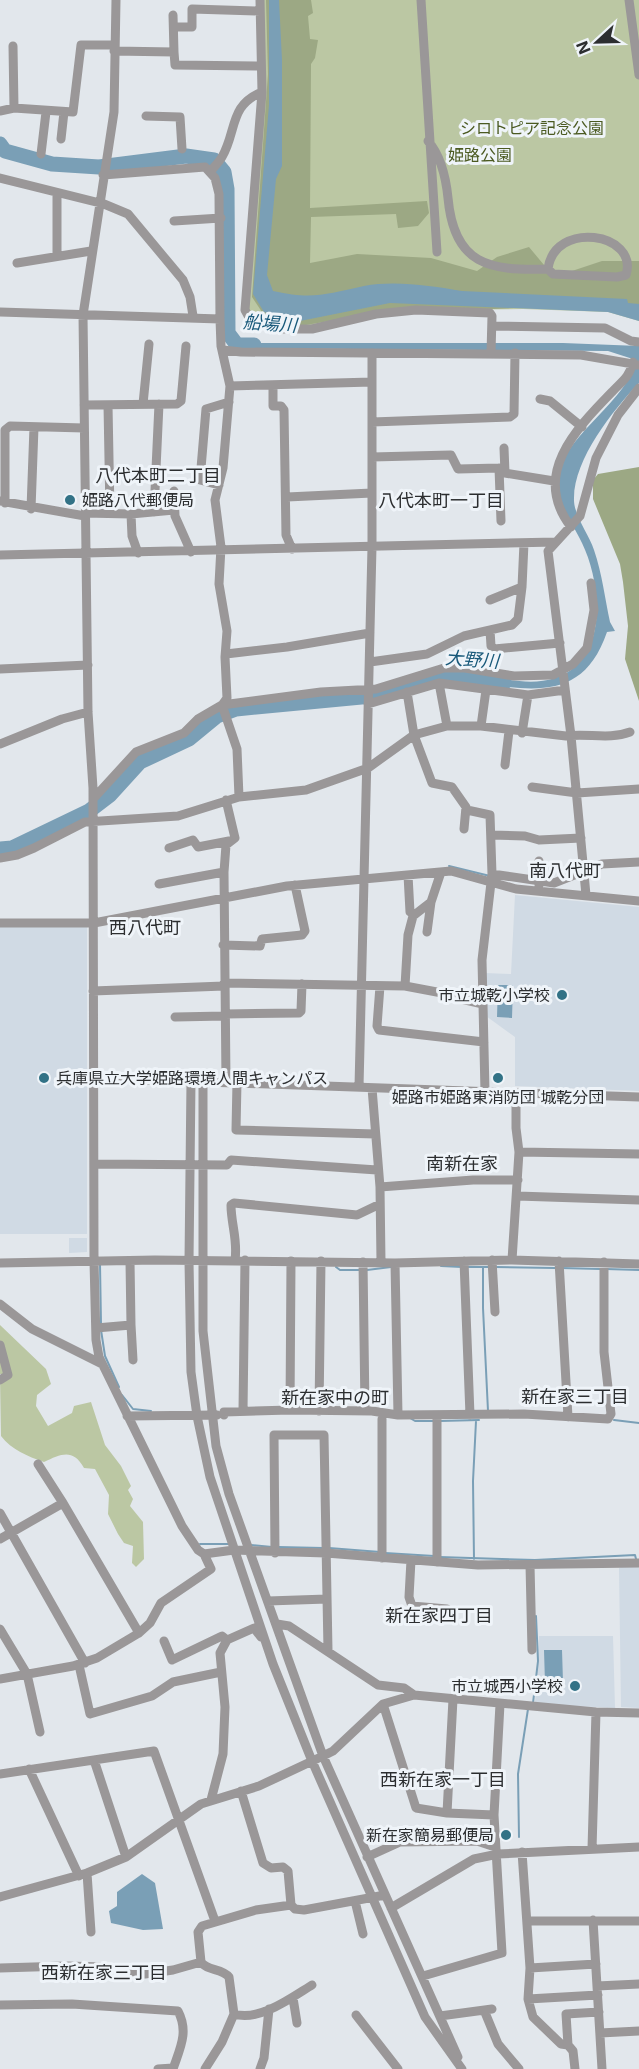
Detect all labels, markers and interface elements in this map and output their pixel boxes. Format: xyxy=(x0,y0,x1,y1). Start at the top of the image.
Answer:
north arrow xyxy=(567,12,627,72)
text: N xyxy=(572,38,595,57)
park label: シロトピア記念公園 xyxy=(460,118,604,138)
park label: 姫路公園 xyxy=(448,145,512,165)
water label: 船場川 xyxy=(242,311,300,336)
district label: 八代本町二丁目 xyxy=(95,465,221,486)
place label: 姫路八代郵便局 xyxy=(82,490,194,510)
district label: 八代本町一丁目 xyxy=(378,490,504,511)
marker: 姫路八代郵便局 xyxy=(63,493,77,507)
water label: 大野川 xyxy=(444,647,502,672)
district label: 南八代町 xyxy=(529,860,601,881)
district label: 西八代町 xyxy=(109,917,181,938)
place label: 市立城乾小学校 xyxy=(438,985,550,1005)
marker: 市立城乾小学校 xyxy=(555,988,569,1002)
place label: 兵庫県立大学姫路環境人間キャンパス xyxy=(56,1068,328,1088)
marker: 兵庫県立大学姫路環境人間キャンパス xyxy=(37,1071,51,1085)
marker: 姫路市姫路東消防団 城乾分団 xyxy=(491,1071,505,1085)
place label: 姫路市姫路東消防団 城乾分団 xyxy=(392,1087,604,1107)
district label: 南新在家 xyxy=(426,1153,498,1174)
district label: 新在家三丁目 xyxy=(521,1386,629,1407)
district label: 新在家中の町 xyxy=(281,1387,389,1408)
district label: 新在家四丁目 xyxy=(385,1605,493,1626)
place label: 市立城西小学校 xyxy=(451,1676,563,1696)
marker: 市立城西小学校 xyxy=(568,1679,582,1693)
district label: 西新在家一丁目 xyxy=(380,1769,506,1790)
place label: 新在家簡易郵便局 xyxy=(366,1825,494,1845)
marker: 新在家簡易郵便局 xyxy=(499,1828,513,1842)
district label: 西新在家三丁目 xyxy=(41,1962,167,1983)

